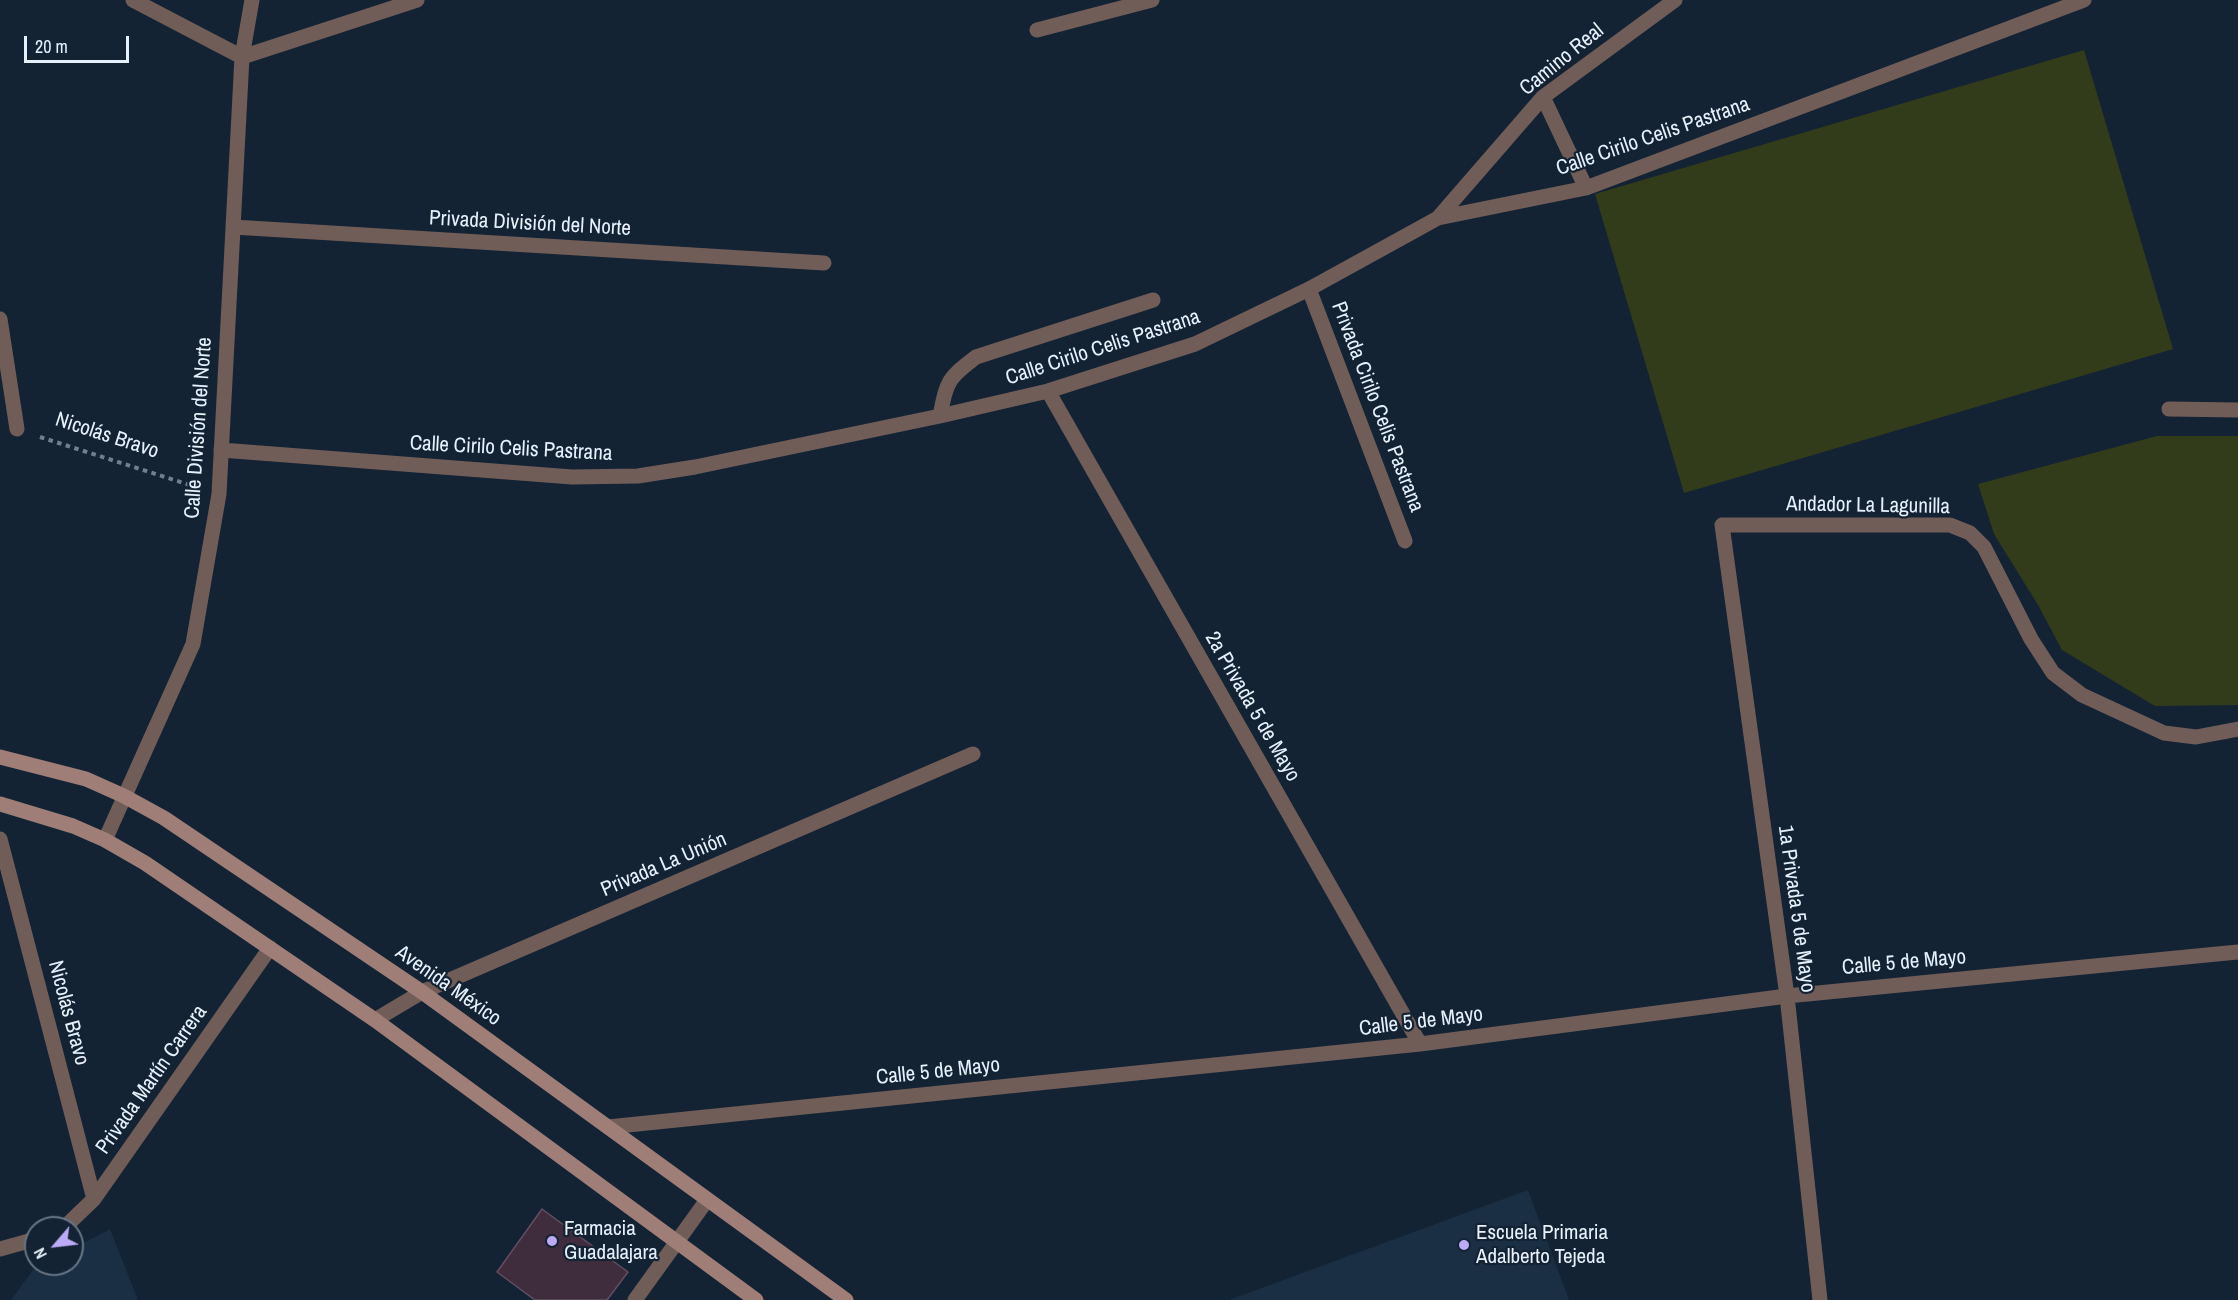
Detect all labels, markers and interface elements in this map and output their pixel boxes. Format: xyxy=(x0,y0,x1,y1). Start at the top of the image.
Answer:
street label: Camino Real xyxy=(1515,19,1609,101)
scale bar xyxy=(27,24,132,62)
text: 20 m xyxy=(35,34,68,59)
street label: Calle Cirilo Celis Pastrana xyxy=(1553,92,1753,182)
street label: Privada División del Norte xyxy=(429,206,631,242)
street label: Privada Cirilo Celis Pastrana xyxy=(1325,298,1429,516)
street label: Calle Cirilo Celis Pastrana xyxy=(1003,305,1203,391)
street label: Calle División del Norte xyxy=(180,336,218,520)
street label: Nicolás Bravo xyxy=(52,407,162,465)
street label: Calle Cirilo Celis Pastrana xyxy=(409,431,613,467)
street label: Andador La Lagunilla xyxy=(1786,492,1950,520)
street label: 2a Privada 5 de Mayo xyxy=(1199,628,1305,786)
street label: 1a Privada 5 de Mayo xyxy=(1772,824,1820,994)
street label: Privada La Unión xyxy=(597,827,731,903)
street label: Avenida México xyxy=(390,940,506,1032)
street label: Calle 5 de Mayo xyxy=(1841,945,1967,981)
street label: Nicolás Bravo xyxy=(42,958,94,1068)
street label: Privada Martín Carrera xyxy=(91,1001,213,1159)
street label: Calle 5 de Mayo xyxy=(1358,1002,1484,1042)
street label: Calle 5 de Mayo xyxy=(875,1053,1001,1091)
north arrow xyxy=(24,1216,84,1276)
place label: Farmacia Guadalajara xyxy=(564,1216,658,1266)
place label: Escuela Primaria Adalberto Tejeda xyxy=(1476,1220,1608,1270)
marker: Farmacia Guadalajara xyxy=(545,1234,559,1248)
marker: Escuela Primaria Adalberto Tejeda xyxy=(1457,1238,1471,1252)
text: N xyxy=(28,1244,52,1263)

